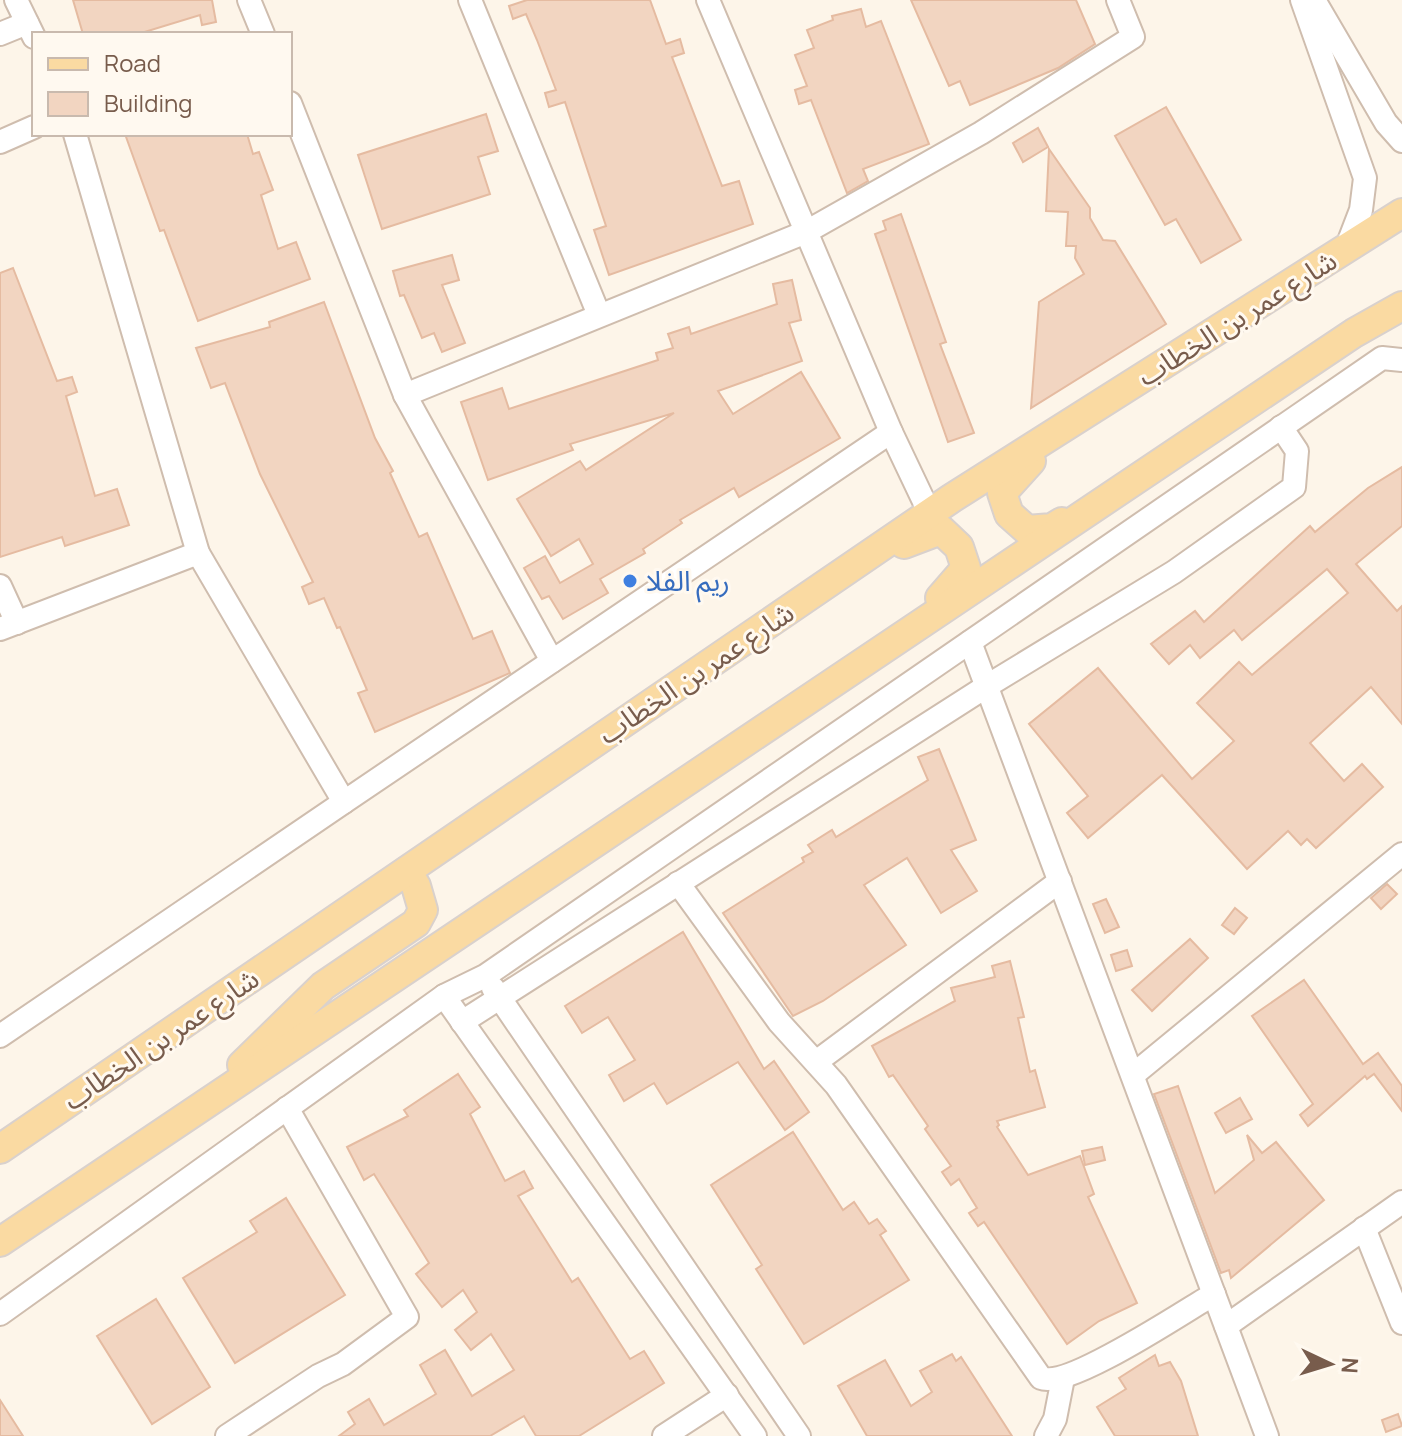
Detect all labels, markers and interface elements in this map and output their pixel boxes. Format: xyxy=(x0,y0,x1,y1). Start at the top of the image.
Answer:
legend xyxy=(32,32,292,136)
text: Road xyxy=(104,46,161,79)
text: Building xyxy=(104,86,192,119)
street label: شارع عمر بن الخطاب xyxy=(1130,241,1345,396)
place label: ريم الفلا xyxy=(646,561,730,603)
marker: ريم الفلا xyxy=(621,572,639,590)
street label: شارع عمر بن الخطاب xyxy=(590,593,802,754)
street label: شارع عمر بن الخطاب xyxy=(55,959,267,1120)
north arrow xyxy=(1290,1324,1370,1404)
text: N xyxy=(1334,1356,1365,1374)

